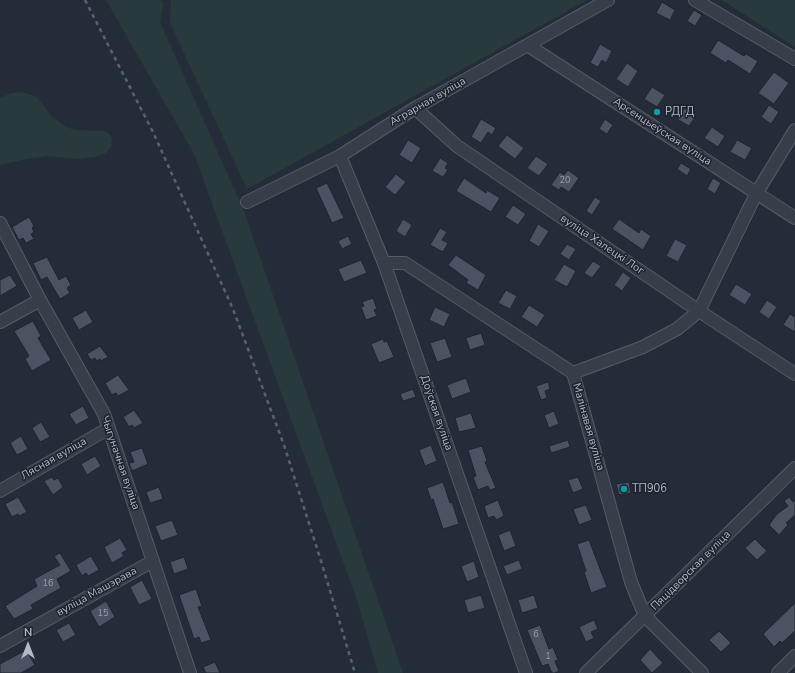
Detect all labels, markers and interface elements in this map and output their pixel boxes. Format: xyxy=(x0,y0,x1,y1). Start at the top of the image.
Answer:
street label: Аграрная вуліца xyxy=(388,75,468,129)
street label: Арсенцьеўская вуліца xyxy=(610,95,714,169)
place label: РДГД xyxy=(665,105,694,119)
marker: РДГД xyxy=(652,107,662,117)
house number: 20 xyxy=(560,176,570,186)
street label: вуліца Халецкі Лог xyxy=(558,212,646,278)
street label: Доўская вуліца xyxy=(417,373,455,453)
street label: Малінавая вуліца xyxy=(569,382,607,472)
street label: Чыгуначная вуліца xyxy=(98,414,142,512)
street label: Лясная вуліца xyxy=(19,435,89,483)
place label: ТП906 xyxy=(632,482,667,496)
marker: ТП906 xyxy=(619,484,629,494)
street label: Пяцідворская вуліца xyxy=(648,528,734,614)
street label: вуліца Машэрава xyxy=(55,564,139,620)
house number: 16 xyxy=(43,579,53,589)
house number: 15 xyxy=(98,609,108,619)
north arrow xyxy=(8,625,48,665)
text: N xyxy=(24,625,32,640)
house number: 6 xyxy=(533,630,539,640)
house number: 1 xyxy=(545,652,551,662)

